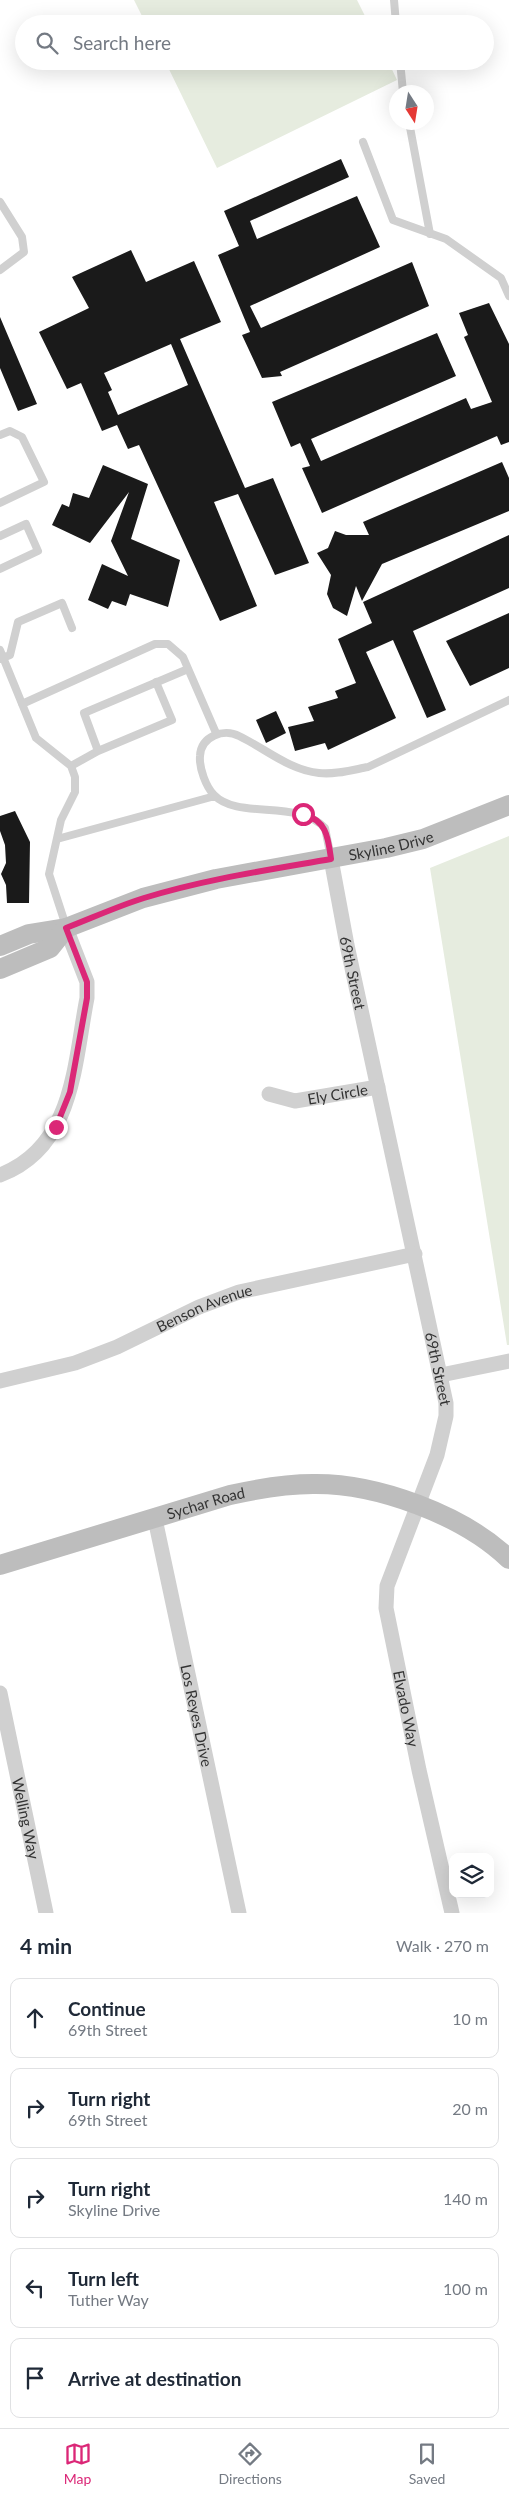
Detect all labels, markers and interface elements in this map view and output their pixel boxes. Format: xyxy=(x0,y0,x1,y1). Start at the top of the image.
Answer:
search box xyxy=(15,15,494,70)
icon: search xyxy=(33,29,61,57)
text: Search here xyxy=(73,31,171,54)
north arrow xyxy=(389,85,434,130)
route start xyxy=(292,803,315,826)
street label: Skyline Drive xyxy=(347,827,436,864)
street label: 69th Street xyxy=(337,935,370,1012)
street label: Ely Circle xyxy=(306,1080,369,1108)
route end xyxy=(45,1116,68,1139)
street label: Benson Avenue xyxy=(153,1280,254,1335)
street label: 69th Street xyxy=(422,1330,455,1408)
street label: Sychar Road xyxy=(165,1483,246,1523)
street label: Los Reyes Drive xyxy=(177,1663,217,1769)
street label: Elvado Way xyxy=(390,1669,423,1749)
street label: Welling Way xyxy=(9,1776,44,1861)
map controls xyxy=(449,1853,494,1898)
button: layers xyxy=(449,1853,494,1898)
text: 4 min xyxy=(20,1933,72,1958)
text: Walk · 270 m xyxy=(396,1936,489,1955)
text: Continue xyxy=(68,1997,146,2020)
icon: ahead xyxy=(21,2004,49,2032)
text: 10 m xyxy=(452,2009,488,2028)
text: 69th Street xyxy=(68,2020,147,2039)
text: Turn right xyxy=(68,2087,150,2110)
icon: right xyxy=(21,2094,49,2122)
text: 20 m xyxy=(452,2099,488,2118)
text: 69th Street xyxy=(68,2110,147,2129)
text: Turn right xyxy=(68,2177,150,2200)
icon: right xyxy=(21,2184,49,2212)
text: 140 m xyxy=(443,2189,488,2208)
text: Skyline Drive xyxy=(68,2200,160,2219)
text: Turn left xyxy=(68,2267,139,2290)
icon: left xyxy=(21,2274,49,2302)
text: 100 m xyxy=(443,2279,488,2298)
text: Tuther Way xyxy=(68,2290,149,2309)
icon: arrive xyxy=(21,2364,49,2392)
text: Arrive at destination xyxy=(68,2367,241,2390)
tab: Map xyxy=(64,2440,92,2487)
tab: Directions xyxy=(219,2440,282,2487)
tab: Saved xyxy=(409,2440,445,2487)

